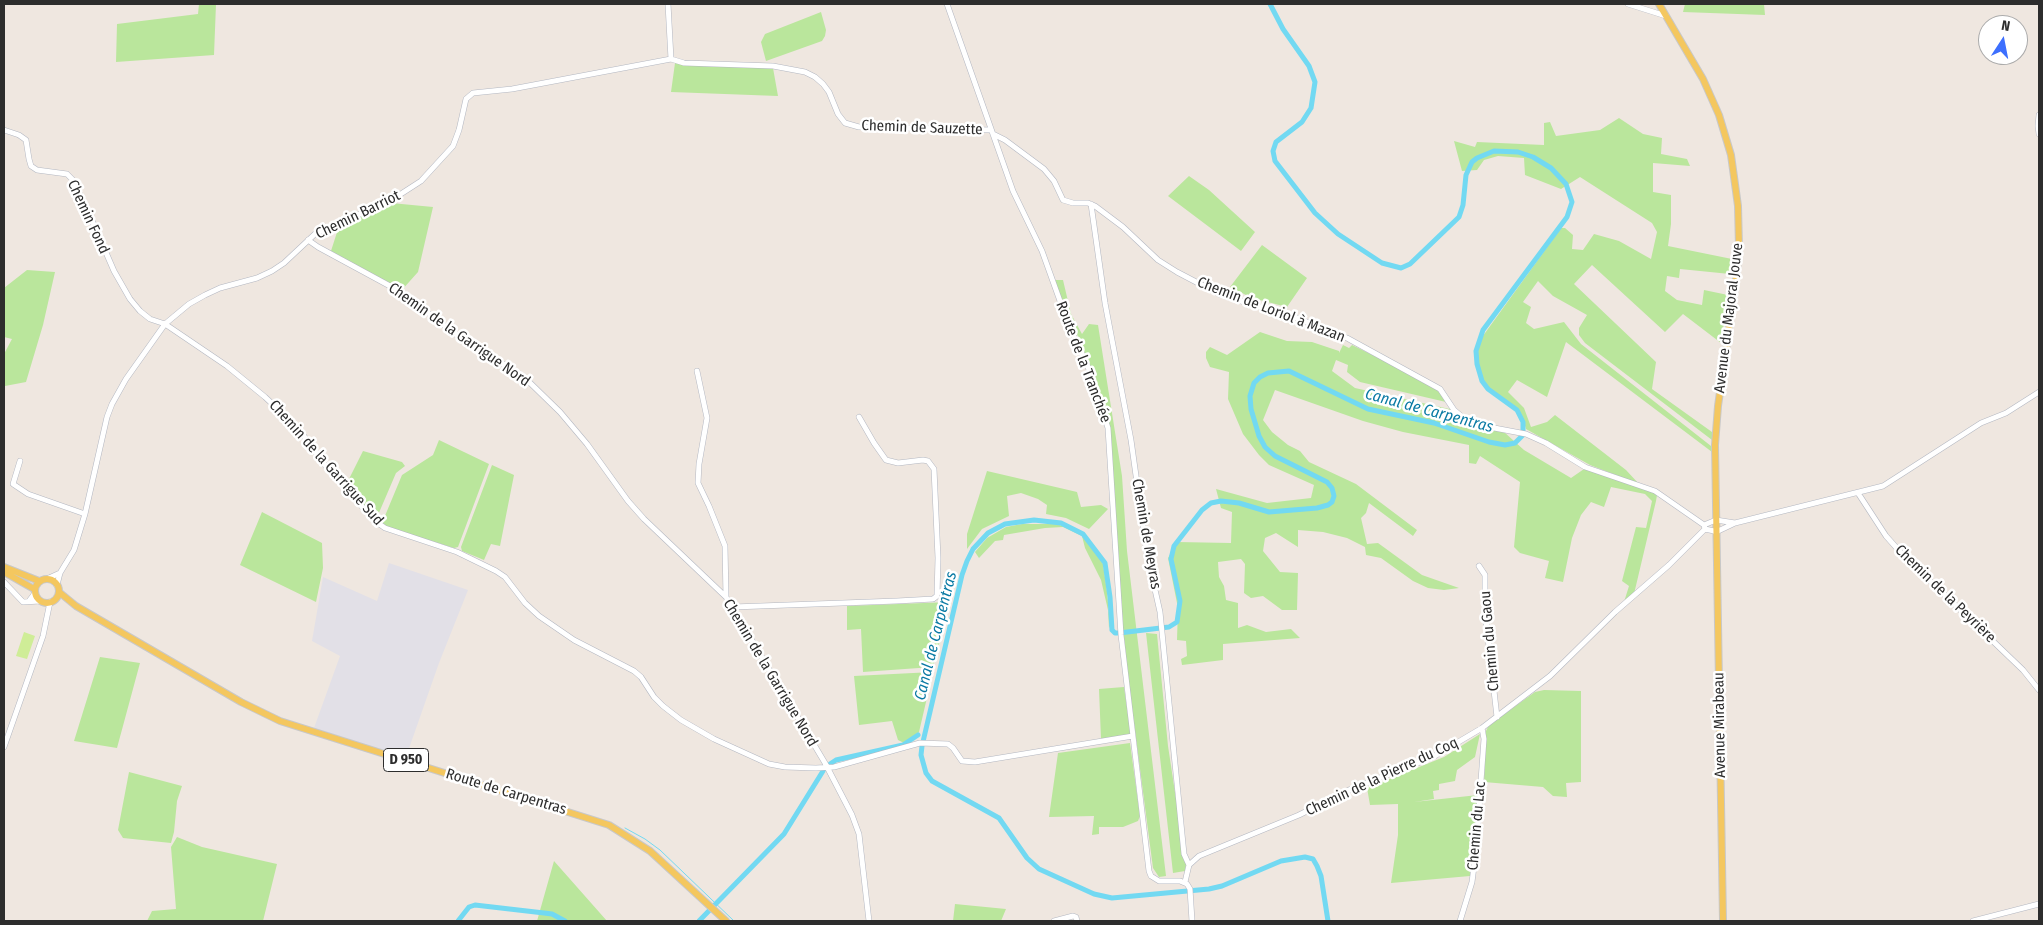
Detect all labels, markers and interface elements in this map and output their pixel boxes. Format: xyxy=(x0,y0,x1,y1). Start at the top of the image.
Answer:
north arrow xyxy=(1978,15,2028,65)
text: N xyxy=(2000,17,2011,35)
street label: Chemin de Sauzette xyxy=(861,117,983,139)
street label: Chemin Fond xyxy=(63,177,113,257)
street label: Chemin Barriot xyxy=(313,187,403,243)
street label: Avenue du Majoral Jouve xyxy=(1711,242,1747,394)
street label: Chemin de Loriol à Mazan xyxy=(1194,273,1348,347)
street label: Chemin de la Garrigue Nord xyxy=(385,279,533,391)
street label: Route de la Tranchée xyxy=(1052,299,1114,425)
water label: Canal de Carpentras xyxy=(1363,385,1495,437)
street label: Chemin de la Garrigue Sud xyxy=(265,397,387,529)
street label: Chemin de Meyras xyxy=(1127,477,1165,591)
street label: Chemin de la Peyrière xyxy=(1891,541,1999,647)
water label: Canal de Carpentras xyxy=(911,570,961,702)
street label: Chemin du Gaou xyxy=(1477,590,1503,692)
street label: Chemin de la Garrigue Nord xyxy=(719,596,821,750)
street label: Avenue Mirabeau xyxy=(1710,672,1730,778)
street label: Chemin de la Pierre du Coq xyxy=(1303,734,1461,820)
road number: D 950 xyxy=(384,748,428,772)
street label: Route de Carpentras xyxy=(444,765,568,819)
street label: Chemin du Lac xyxy=(1464,781,1490,871)

